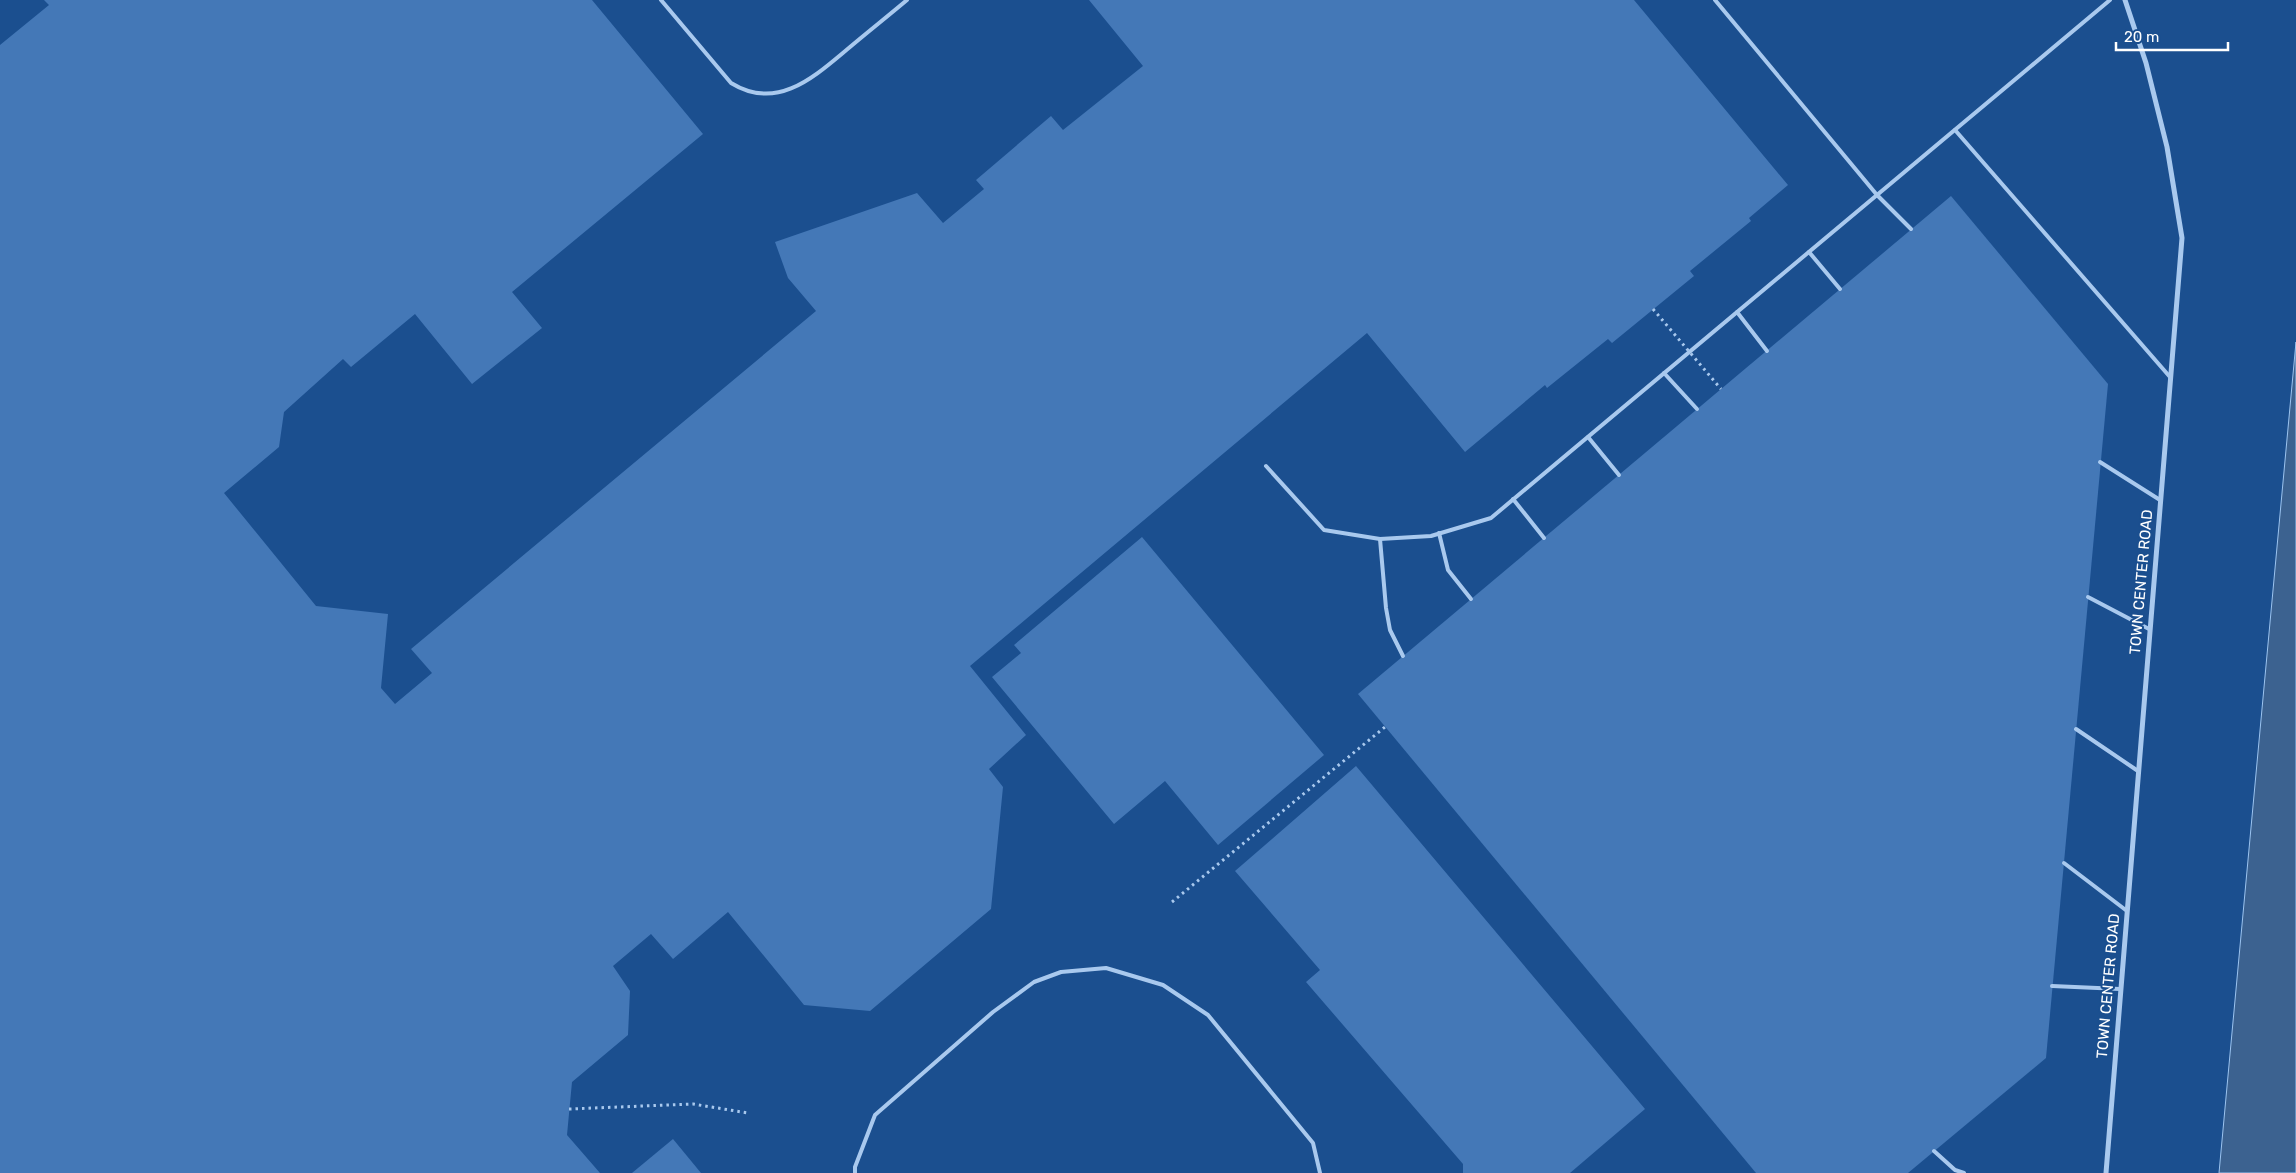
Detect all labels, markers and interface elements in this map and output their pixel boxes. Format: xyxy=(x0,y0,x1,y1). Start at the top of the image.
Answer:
scale bar xyxy=(2116,20,2228,52)
text: 20 m xyxy=(2124,28,2159,46)
street label: TOWN CENTER ROAD xyxy=(2126,509,2156,655)
street label: TOWN CENTER ROAD xyxy=(2093,913,2123,1059)

